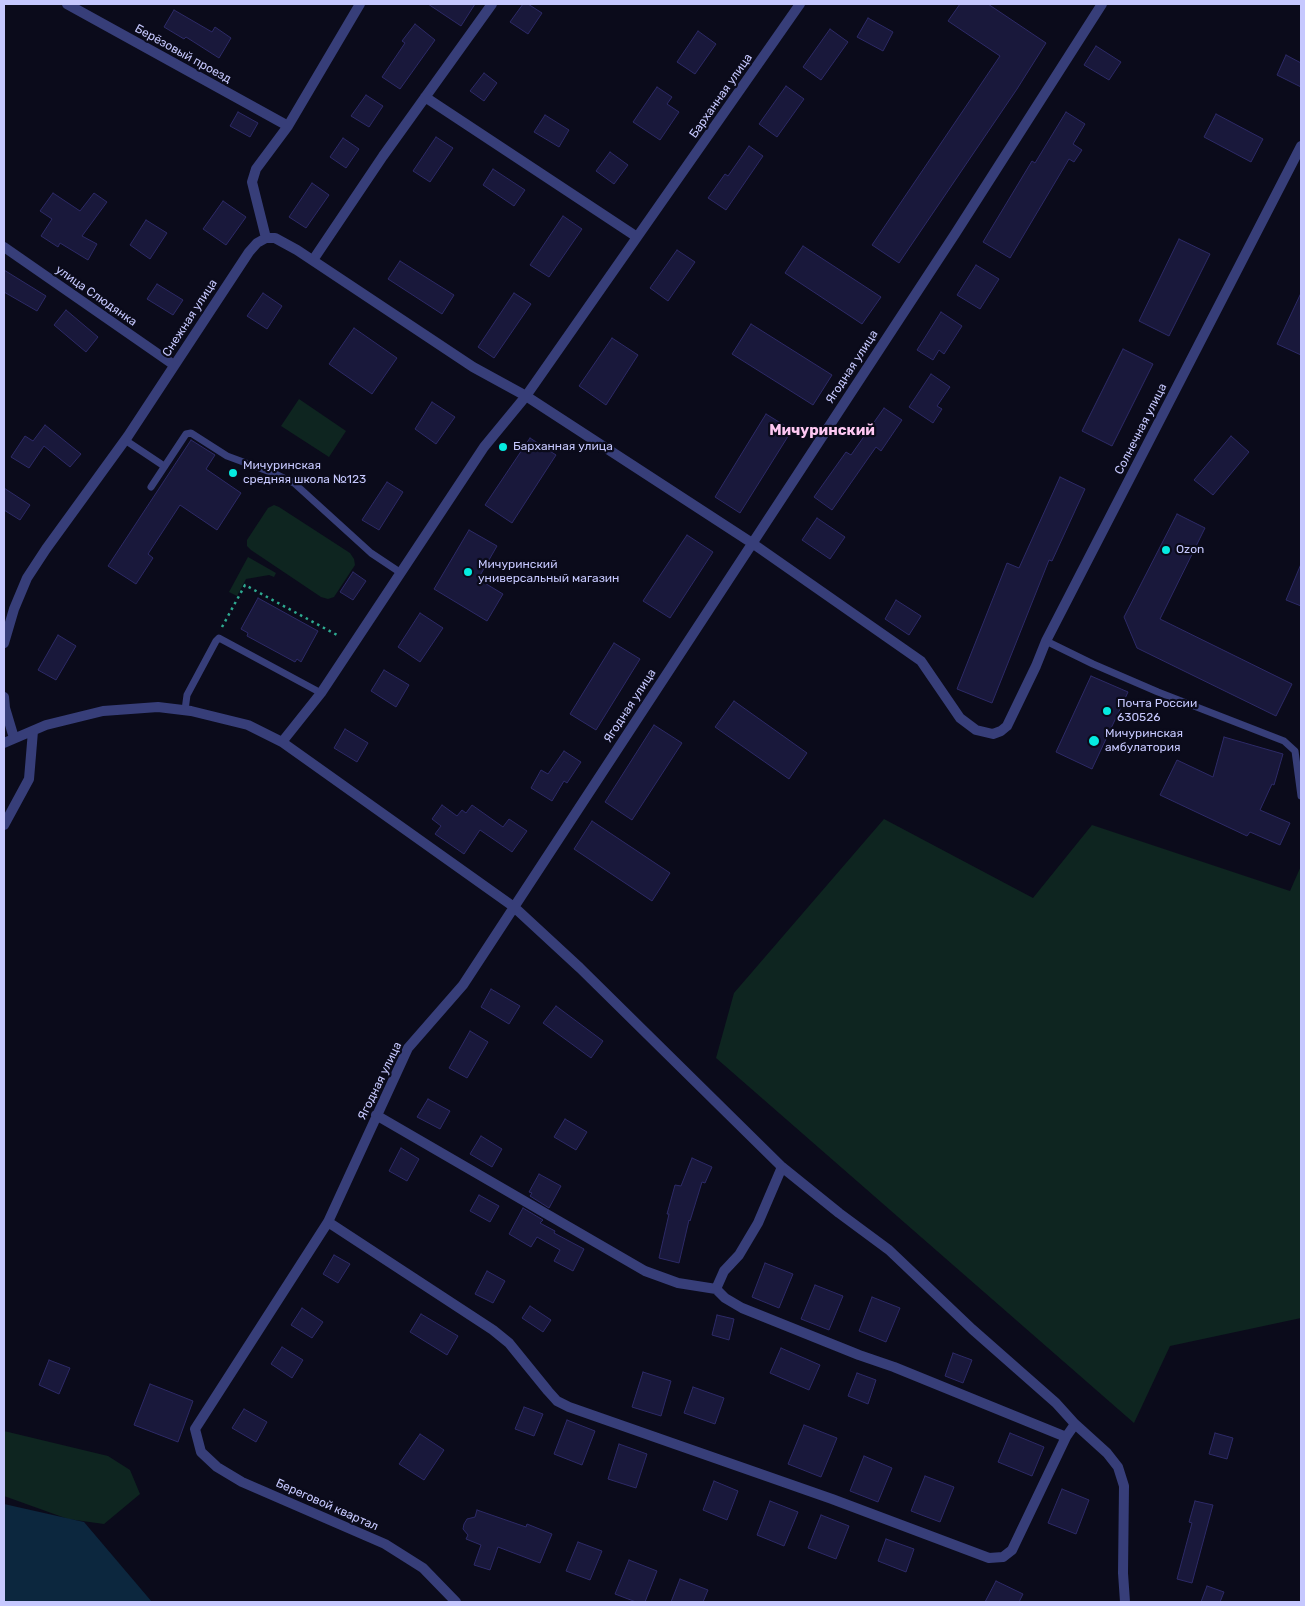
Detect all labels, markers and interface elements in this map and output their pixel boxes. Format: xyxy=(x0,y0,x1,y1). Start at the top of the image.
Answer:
street label: Берёзовый проезд xyxy=(132,22,234,86)
street label: Барханная улица xyxy=(686,51,756,141)
street label: улица Слюдянка xyxy=(53,263,139,329)
street label: Снежная улица xyxy=(160,277,220,359)
street label: Ягодная улица xyxy=(823,327,881,407)
street label: Солнечная улица xyxy=(1112,381,1170,477)
district label: Мичуринский xyxy=(769,422,875,440)
place label: Барханная улица xyxy=(513,440,613,454)
marker: Барханная улица xyxy=(497,441,509,453)
place label: Мичуринская средняя школа №123 xyxy=(243,459,366,487)
marker: Мичуринская средняя школа №123 xyxy=(227,467,239,479)
place label: Ozon xyxy=(1176,543,1204,557)
marker: Ozon xyxy=(1160,544,1172,556)
place label: Мичуринский универсальный магазин xyxy=(478,558,619,586)
marker: Мичуринский универсальный магазин xyxy=(462,566,474,578)
street label: Ягодная улица xyxy=(601,666,659,746)
place label: Почта России 630526 xyxy=(1117,697,1197,725)
marker: Почта России 630526 xyxy=(1101,705,1113,717)
place label: Мичуринская амбулатория xyxy=(1105,727,1183,755)
marker: Мичуринская амбулатория xyxy=(1087,734,1101,748)
street label: Ягодная улица xyxy=(355,1040,405,1122)
street label: Береговой квартал xyxy=(273,1476,381,1534)

